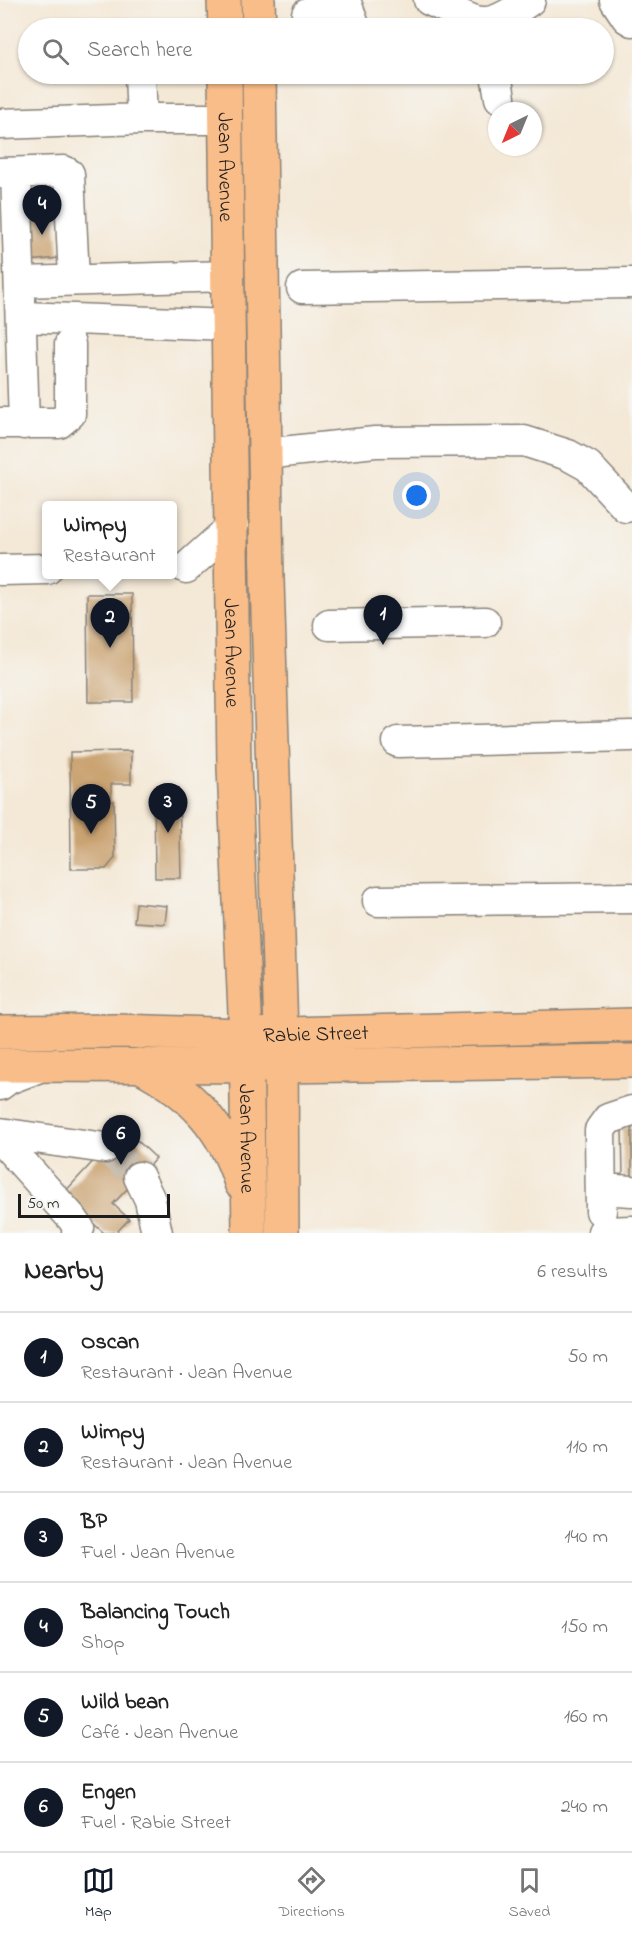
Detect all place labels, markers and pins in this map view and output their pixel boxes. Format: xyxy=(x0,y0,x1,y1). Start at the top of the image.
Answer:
pin: 4 xyxy=(22,186,62,235)
pin: 1 xyxy=(364,596,403,645)
pin: 2 xyxy=(90,598,130,648)
pin: 5 xyxy=(72,784,110,834)
pin: 3 xyxy=(148,784,188,833)
pin: 6 xyxy=(102,1116,140,1165)

